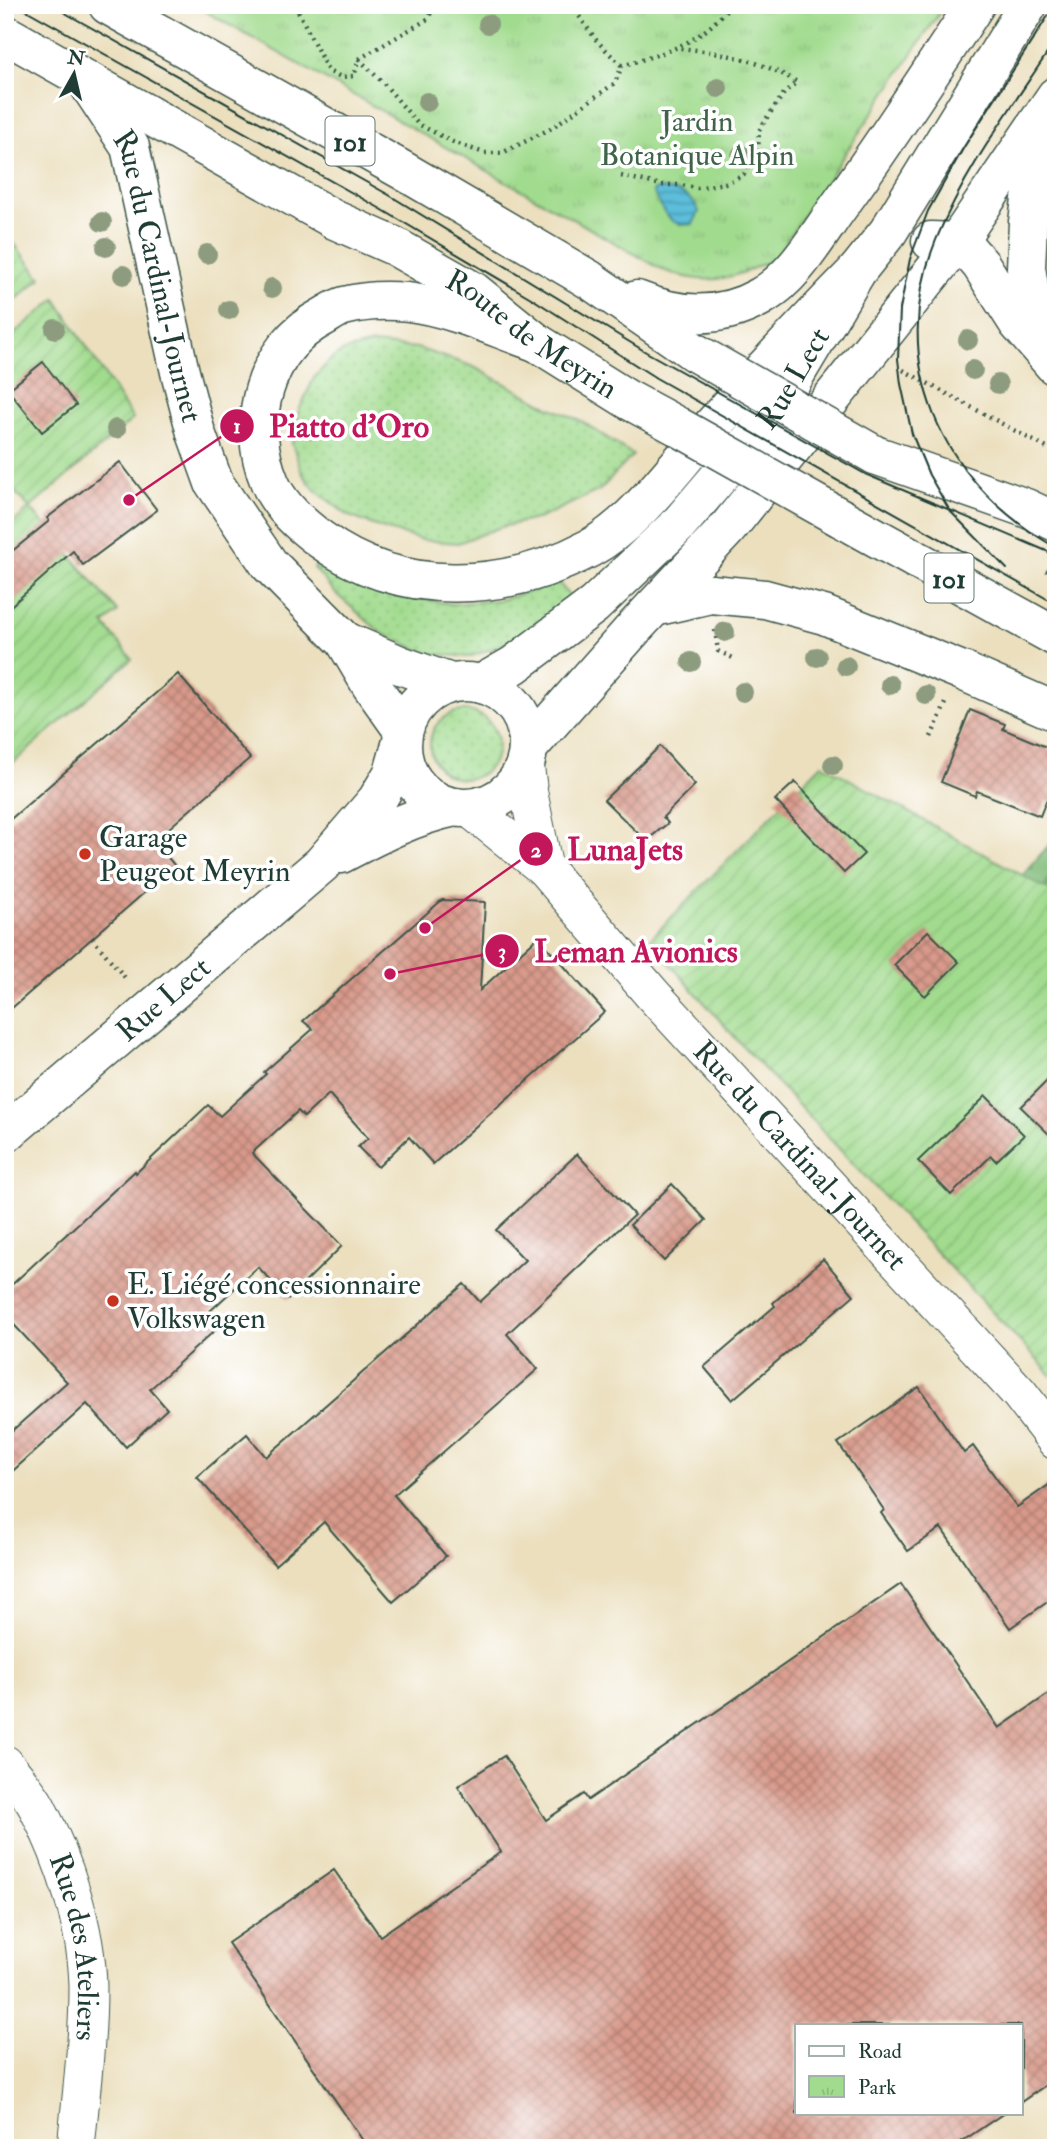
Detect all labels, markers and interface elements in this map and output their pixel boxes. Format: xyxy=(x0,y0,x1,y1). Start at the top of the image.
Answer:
north arrow xyxy=(38,38,108,108)
text: N xyxy=(65,45,87,71)
park label: Jardin Botanique Alpin xyxy=(600,103,794,174)
road number: 101 xyxy=(326,116,374,166)
street label: Rue du Cardinal-Journet xyxy=(105,123,210,427)
street label: Route de Meyrin xyxy=(439,261,624,407)
street label: Rue Lect xyxy=(749,321,838,438)
callout: Piatto d'Oro xyxy=(220,400,443,453)
text: Piatto d'Oro xyxy=(269,407,429,447)
text: 1 xyxy=(233,413,241,440)
road number: 101 xyxy=(925,554,974,602)
place label: Garage Peugeot Meyrin xyxy=(99,819,291,890)
callout: LunaJets xyxy=(518,823,697,876)
text: LunaJets xyxy=(567,830,683,870)
text: 2 xyxy=(531,837,542,864)
marker: Garage Peugeot Meyrin xyxy=(77,846,93,862)
callout: Leman Avionics xyxy=(485,924,752,977)
text: Leman Avionics xyxy=(534,932,738,972)
text: 3 xyxy=(498,938,506,965)
street label: Rue Lect xyxy=(109,949,218,1050)
street label: Rue du Cardinal-Journet xyxy=(685,1033,915,1278)
place label: E. Liégé concessionnaire Volkswagen xyxy=(127,1266,421,1337)
marker: E. Liégé concessionnaire Volkswagen xyxy=(105,1293,121,1309)
street label: Rue des Ateliers xyxy=(41,1848,106,2042)
legend xyxy=(795,2024,1023,2114)
text: Road xyxy=(858,2038,903,2065)
text: Park xyxy=(858,2074,896,2101)

